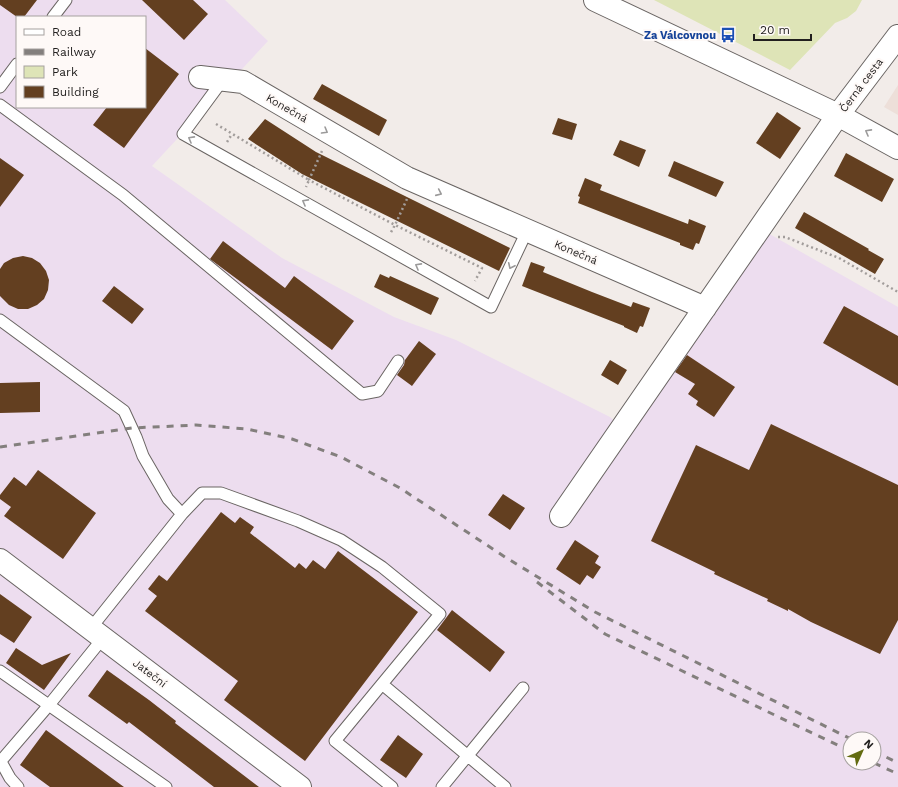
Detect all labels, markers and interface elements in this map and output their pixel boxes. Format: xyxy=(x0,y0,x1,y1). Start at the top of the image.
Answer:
legend xyxy=(16,16,146,108)
scale bar xyxy=(754,16,811,42)
text: 20 m xyxy=(760,23,790,37)
text: Road xyxy=(52,25,81,39)
bus stop icon: Za Válcovnou xyxy=(719,26,737,44)
place label: Za Válcovnou xyxy=(644,29,716,42)
text: Railway xyxy=(52,45,97,59)
street label: Černá cesta xyxy=(836,55,886,115)
text: Park xyxy=(52,65,78,79)
text: Building xyxy=(52,85,99,99)
street label: Konečná xyxy=(264,91,310,125)
one-way arrow xyxy=(321,126,328,133)
one-way arrow xyxy=(865,129,872,136)
one-way arrow xyxy=(188,136,195,143)
one-way arrow xyxy=(436,188,443,196)
one-way arrow xyxy=(301,200,309,207)
street label: Konečná xyxy=(552,238,599,267)
one-way arrow xyxy=(507,262,515,269)
one-way arrow xyxy=(415,264,422,271)
street label: Jateční xyxy=(130,657,169,690)
north arrow xyxy=(842,731,882,771)
text: N xyxy=(861,737,876,752)

